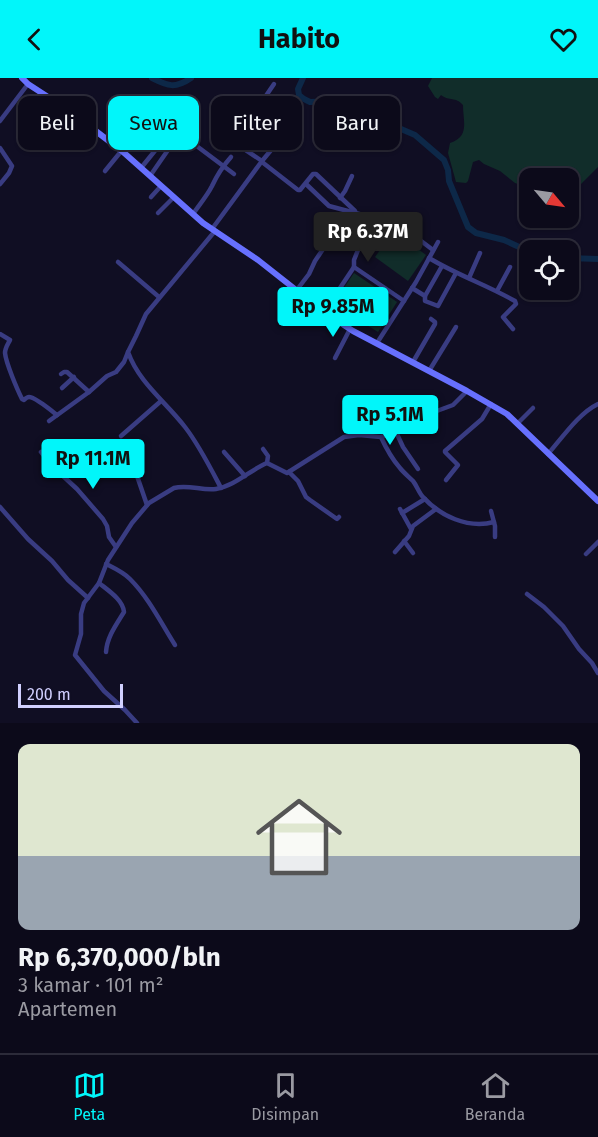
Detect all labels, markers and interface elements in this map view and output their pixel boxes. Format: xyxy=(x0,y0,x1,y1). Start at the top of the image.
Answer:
icon: back xyxy=(18,23,51,56)
text: Habito xyxy=(258,23,340,55)
icon: heart xyxy=(547,23,580,56)
chip: Beli xyxy=(18,96,96,150)
chip: Sewa xyxy=(108,96,199,150)
chip: Filter xyxy=(211,96,302,150)
chip: Baru xyxy=(314,96,400,150)
north arrow xyxy=(519,168,579,228)
map controls xyxy=(519,168,579,300)
pin: Rp 6.37M xyxy=(306,212,430,263)
text: Rp 6.37M xyxy=(328,219,408,243)
button: locate xyxy=(519,240,579,300)
pin: Rp 9.85M xyxy=(271,287,395,338)
text: Rp 9.85M xyxy=(291,294,375,318)
pin: Rp 5.1M xyxy=(335,395,445,446)
text: Rp 5.1M xyxy=(356,402,424,426)
pin: Rp 11.1M xyxy=(31,439,155,490)
text: Rp 11.1M xyxy=(55,446,131,470)
scale bar xyxy=(18,681,123,708)
text: 200 m xyxy=(27,685,71,704)
icon: home xyxy=(245,783,353,891)
text: Rp 6,370,000/bln xyxy=(18,942,221,973)
text: 3 kamar · 101 m² xyxy=(18,973,164,997)
text: Apartemen xyxy=(18,997,117,1021)
tab: Peta xyxy=(73,1069,106,1124)
tab: Disimpan xyxy=(251,1069,319,1124)
tab: Beranda xyxy=(465,1069,525,1124)

